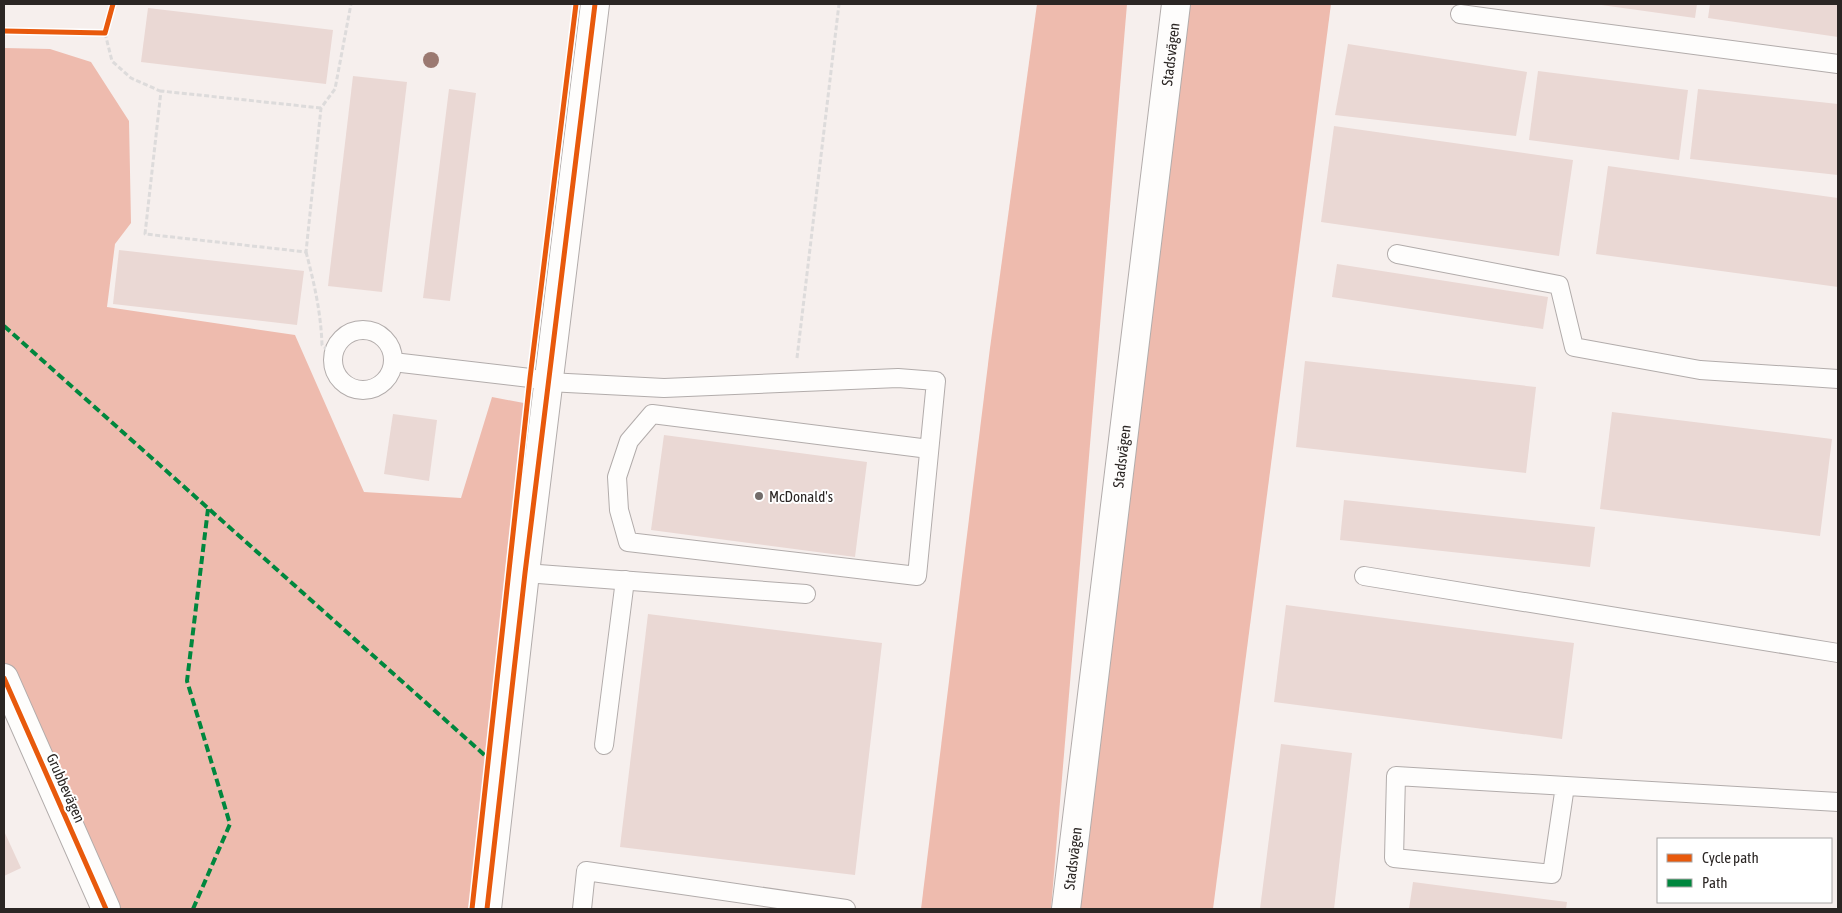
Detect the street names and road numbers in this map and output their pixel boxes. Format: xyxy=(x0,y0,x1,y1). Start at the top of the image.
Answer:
street label: Stadsvägen xyxy=(1158,22,1182,87)
street label: Stadsvägen xyxy=(1109,424,1133,489)
street label: Grubbevägen xyxy=(43,751,89,825)
street label: Stadsvägen xyxy=(1060,826,1084,891)

